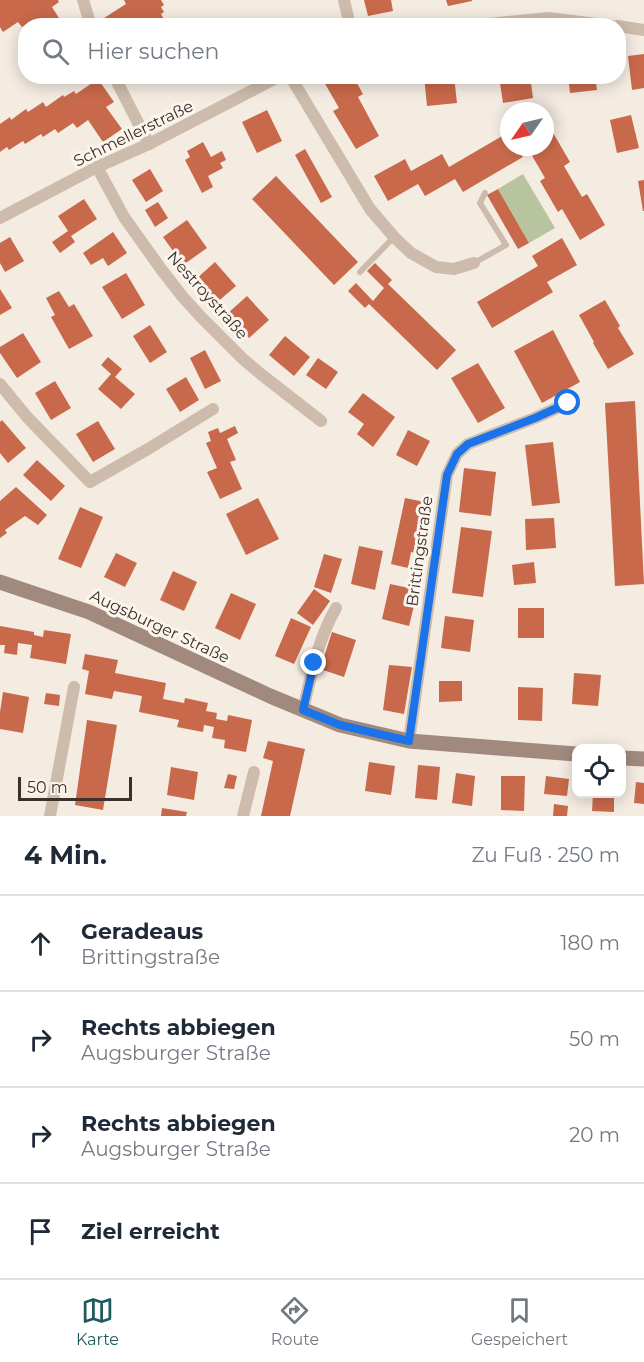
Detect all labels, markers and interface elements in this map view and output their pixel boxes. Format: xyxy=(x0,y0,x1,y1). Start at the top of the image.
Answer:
search box xyxy=(18,18,626,84)
icon: search xyxy=(39,35,72,68)
text: Hier suchen xyxy=(87,38,219,65)
street label: Schmellerstraße xyxy=(70,96,196,171)
north arrow xyxy=(500,102,554,156)
street label: Nestroystraße xyxy=(163,248,252,343)
route start xyxy=(554,389,580,415)
street label: Brittingstraße xyxy=(402,495,437,607)
street label: Augsburger Straße xyxy=(87,586,233,667)
route end xyxy=(300,649,326,675)
map controls xyxy=(572,744,626,798)
button: locate xyxy=(572,744,626,798)
scale bar xyxy=(18,774,132,802)
text: 50 m xyxy=(27,778,68,797)
text: 4 Min. xyxy=(24,839,107,871)
text: Zu Fuß · 250 m xyxy=(471,843,620,867)
text: Geradeaus xyxy=(81,918,203,945)
icon: ahead xyxy=(24,927,57,960)
text: 180 m xyxy=(560,931,620,955)
text: Brittingstraße xyxy=(81,945,220,969)
text: Rechts abbiegen xyxy=(81,1014,276,1041)
icon: right xyxy=(24,1023,57,1056)
text: 50 m xyxy=(569,1027,620,1051)
text: Augsburger Straße xyxy=(81,1041,271,1065)
text: Rechts abbiegen xyxy=(81,1110,276,1137)
icon: right xyxy=(24,1119,57,1152)
text: 20 m xyxy=(569,1123,620,1147)
text: Augsburger Straße xyxy=(81,1137,271,1161)
icon: arrive xyxy=(24,1215,57,1248)
text: Ziel erreicht xyxy=(81,1218,220,1245)
tab: Karte xyxy=(76,1294,119,1349)
tab: Route xyxy=(271,1294,319,1349)
tab: Gespeichert xyxy=(471,1294,568,1349)

